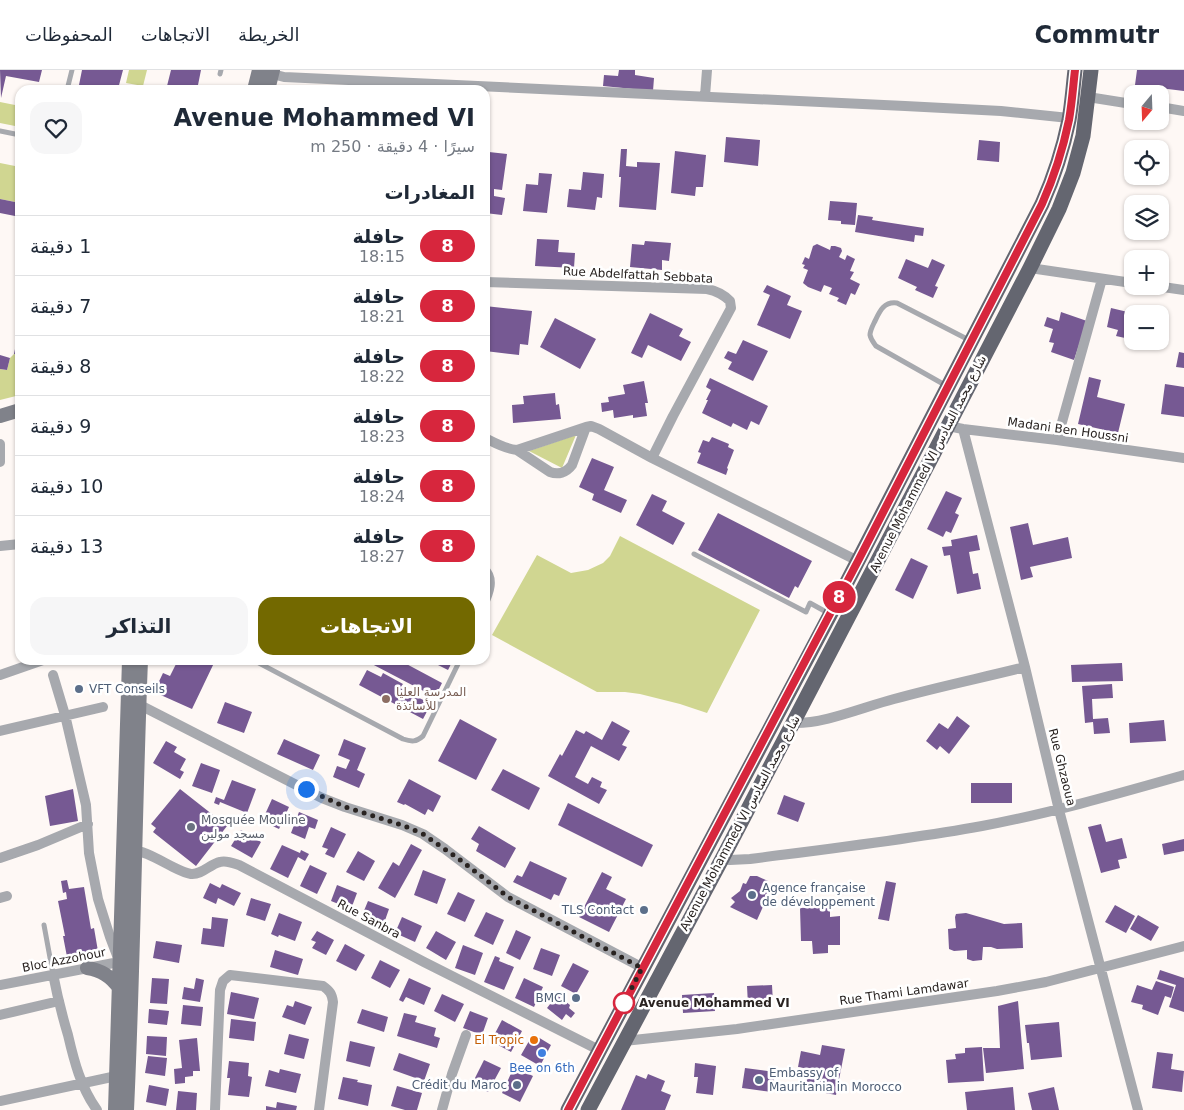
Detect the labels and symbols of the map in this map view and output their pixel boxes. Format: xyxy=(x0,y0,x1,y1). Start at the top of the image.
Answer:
north arrow xyxy=(1124,85,1169,130)
street label: Rue Abdelfattah Sebbata xyxy=(563,264,713,286)
street label: Avenue Mohammed VI شارع محمد السادس xyxy=(867,353,990,575)
street label: Madani Ben Houssni xyxy=(1007,415,1129,445)
line badge: 8 xyxy=(823,581,855,613)
place label: VFT Conseils xyxy=(89,682,165,696)
marker: VFT Conseils xyxy=(73,683,85,695)
place label: المدرسة العليا للأساتذة xyxy=(396,685,466,713)
marker: المدرسة العليا للأساتذة xyxy=(380,693,392,705)
street label: Avenue Mohammed VI شارع محمد السادس xyxy=(677,713,804,934)
street label: Rue Ghzaoua xyxy=(1046,727,1078,807)
your location xyxy=(294,777,319,802)
place label: Mosquée Mouline مسجد مولين xyxy=(201,813,306,842)
marker: Mosquée Mouline مسجد مولين xyxy=(185,821,197,833)
place label: Agence française de développement xyxy=(762,881,875,909)
marker: Agence française de développement xyxy=(746,889,758,901)
street label: Rue Sanbra xyxy=(335,897,403,941)
place label: TLS Contact xyxy=(561,903,634,917)
marker: TLS Contact xyxy=(638,904,650,916)
street label: Bloc Azzohour xyxy=(21,945,107,975)
street label: Rue Thami Lamdawar xyxy=(838,976,970,1008)
place label: BMCI xyxy=(535,991,566,1005)
marker: BMCI xyxy=(570,992,582,1004)
marker: Avenue Mohammed VI xyxy=(613,992,635,1014)
place label: Avenue Mohammed VI xyxy=(639,996,790,1010)
place label: El Tropic xyxy=(474,1033,524,1047)
marker: El Tropic xyxy=(528,1034,540,1046)
marker: Bee on 6th xyxy=(536,1047,548,1059)
place label: Bee on 6th xyxy=(509,1061,575,1075)
place label: Embassy of Mauritania in Morocco xyxy=(769,1066,902,1094)
marker: Embassy of Mauritania in Morocco xyxy=(753,1074,765,1086)
place label: Crédit du Maroc xyxy=(412,1078,507,1092)
marker: Crédit du Maroc xyxy=(511,1079,523,1091)

